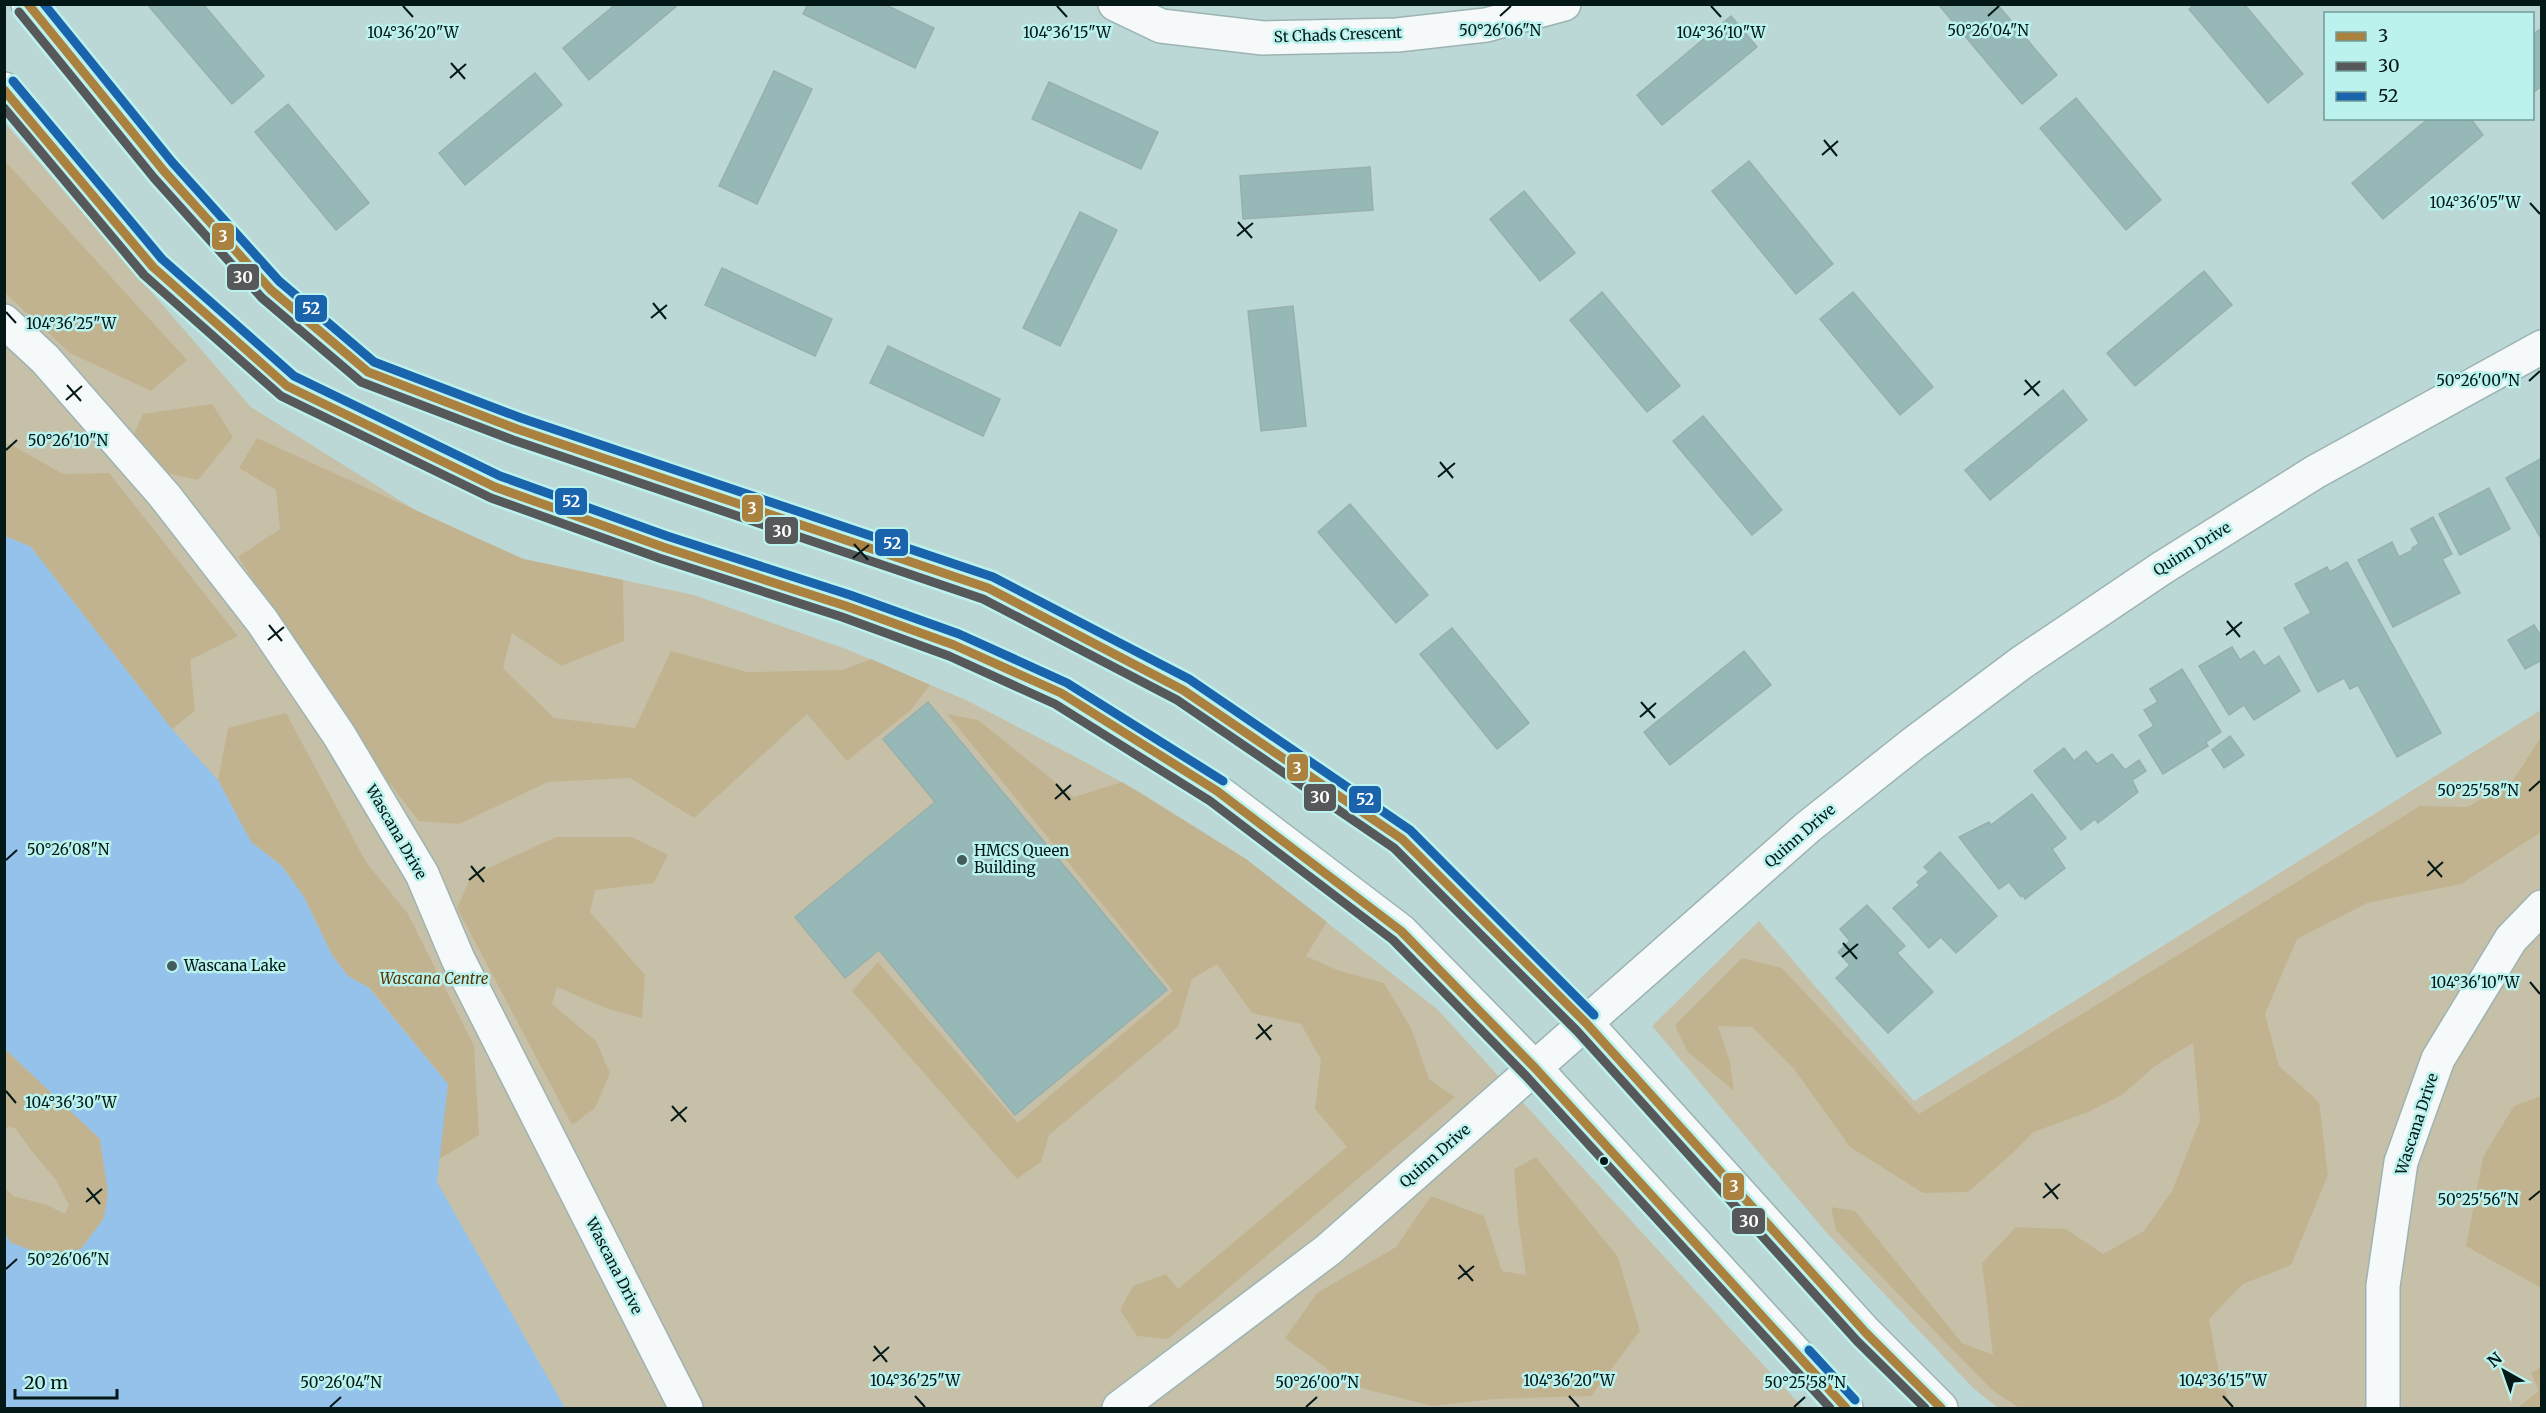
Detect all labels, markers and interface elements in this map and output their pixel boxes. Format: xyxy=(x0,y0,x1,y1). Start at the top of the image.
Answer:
legend xyxy=(2324,12,2534,120)
text: 50°26'06"N xyxy=(1459,21,1541,40)
text: 50°26'04"N xyxy=(1947,21,2029,40)
text: 104°36'20"W xyxy=(367,23,460,42)
text: 104°36'15"W xyxy=(1023,23,1112,42)
street label: St Chads Crescent xyxy=(1274,23,1403,46)
text: 104°36'10"W xyxy=(1676,23,1767,42)
text: 3 xyxy=(2378,24,2388,47)
text: 30 xyxy=(2378,54,2400,77)
text: 52 xyxy=(2378,84,2398,107)
text: 104°36'05"W xyxy=(2430,193,2521,212)
line badge: 3 xyxy=(211,222,235,251)
text: 3 xyxy=(218,226,228,246)
line badge: 30 xyxy=(226,263,260,291)
text: 30 xyxy=(233,267,253,287)
line badge: 52 xyxy=(294,294,328,323)
text: 52 xyxy=(302,298,320,318)
text: 104°36'25"W xyxy=(26,314,117,333)
text: 50°26'00"N xyxy=(2436,371,2520,390)
text: 50°26'10"N xyxy=(28,431,109,450)
line badge: 52 xyxy=(554,487,588,516)
text: 52 xyxy=(562,491,580,511)
line badge: 3 xyxy=(741,494,764,523)
text: 3 xyxy=(747,498,757,518)
line badge: 30 xyxy=(764,516,799,545)
street label: Quinn Drive xyxy=(2150,517,2234,580)
text: 30 xyxy=(772,521,792,541)
line badge: 52 xyxy=(874,528,909,557)
text: 52 xyxy=(883,533,901,553)
line badge: 3 xyxy=(1286,753,1309,782)
text: 3 xyxy=(1292,758,1302,778)
street label: Wascana Drive xyxy=(361,780,431,882)
text: 50°25'58"N xyxy=(2437,781,2519,800)
line badge: 30 xyxy=(1303,783,1337,812)
line badge: 52 xyxy=(1348,785,1382,814)
text: 30 xyxy=(1310,787,1330,807)
text: 52 xyxy=(1356,789,1374,809)
street label: Quinn Drive xyxy=(1760,800,1839,872)
text: 50°26'08"N xyxy=(27,840,110,859)
place label: HMCS Queen Building xyxy=(974,841,1069,877)
marker: HMCS Queen Building xyxy=(955,853,969,867)
place label: Wascana Lake xyxy=(183,956,286,975)
marker: Wascana Lake xyxy=(165,959,179,973)
park label: Wascana Centre xyxy=(380,969,489,988)
text: 104°36'10"W xyxy=(2430,973,2521,992)
street label: Wascana Drive xyxy=(2391,1070,2442,1178)
text: 104°36'30"W xyxy=(25,1093,118,1112)
street label: Quinn Drive xyxy=(1395,1120,1474,1192)
unlabelled marker xyxy=(1598,1155,1610,1167)
line badge: 3 xyxy=(1722,1172,1745,1201)
text: 3 xyxy=(1729,1176,1739,1196)
text: 50°25'56"N xyxy=(2437,1190,2519,1209)
line badge: 30 xyxy=(1731,1207,1766,1235)
text: 30 xyxy=(1739,1211,1759,1231)
street label: Wascana Drive xyxy=(581,1213,647,1317)
text: 50°26'06"N xyxy=(27,1250,109,1269)
north arrow xyxy=(2474,1341,2534,1401)
text: N xyxy=(2483,1348,2506,1371)
scale bar xyxy=(15,1362,117,1400)
text: 20 m xyxy=(24,1371,68,1394)
text: 104°36'25"W xyxy=(870,1371,961,1390)
text: 104°36'20"W xyxy=(1523,1371,1616,1390)
text: 104°36'15"W xyxy=(2179,1371,2268,1390)
text: 50°26'04"N xyxy=(300,1373,382,1392)
text: 50°26'00"N xyxy=(1275,1373,1359,1392)
text: 50°25'58"N xyxy=(1764,1373,1846,1392)

